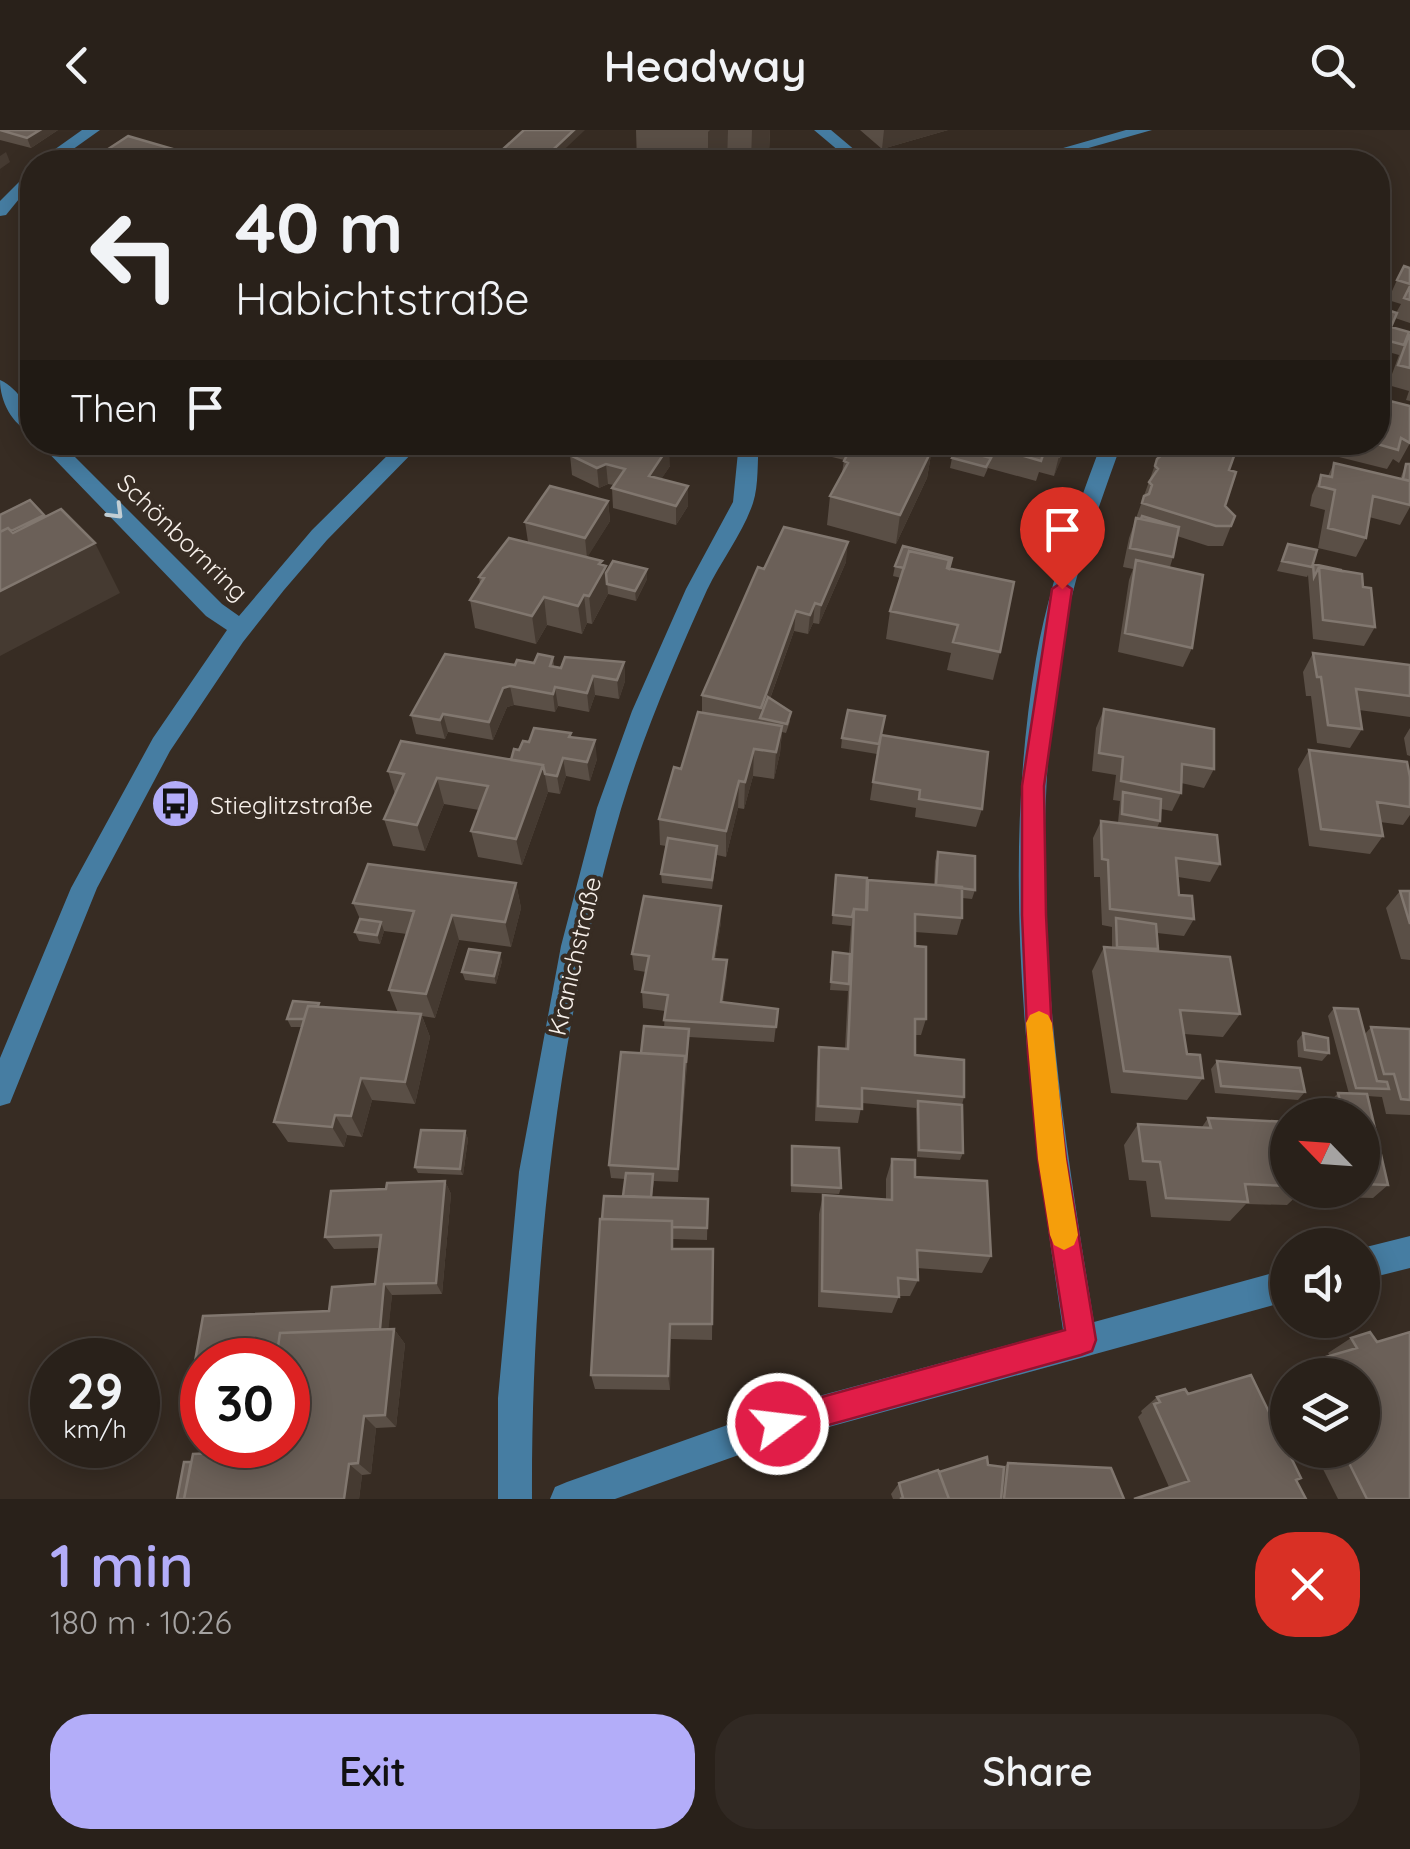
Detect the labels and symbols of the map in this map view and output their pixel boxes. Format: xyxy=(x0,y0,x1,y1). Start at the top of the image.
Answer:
street label: Schönbornring xyxy=(111,467,255,607)
pin xyxy=(1020,487,1105,590)
one-way arrow xyxy=(105,500,123,518)
bus stop icon: Stieglitzstraße xyxy=(149,778,201,830)
place label: Stieglitzstraße xyxy=(210,789,373,820)
street label: Kranichstraße xyxy=(541,874,607,1038)
north arrow xyxy=(1270,1098,1380,1208)
speed limit sign: 30 xyxy=(180,1338,310,1468)
position arrow xyxy=(726,1372,830,1476)

